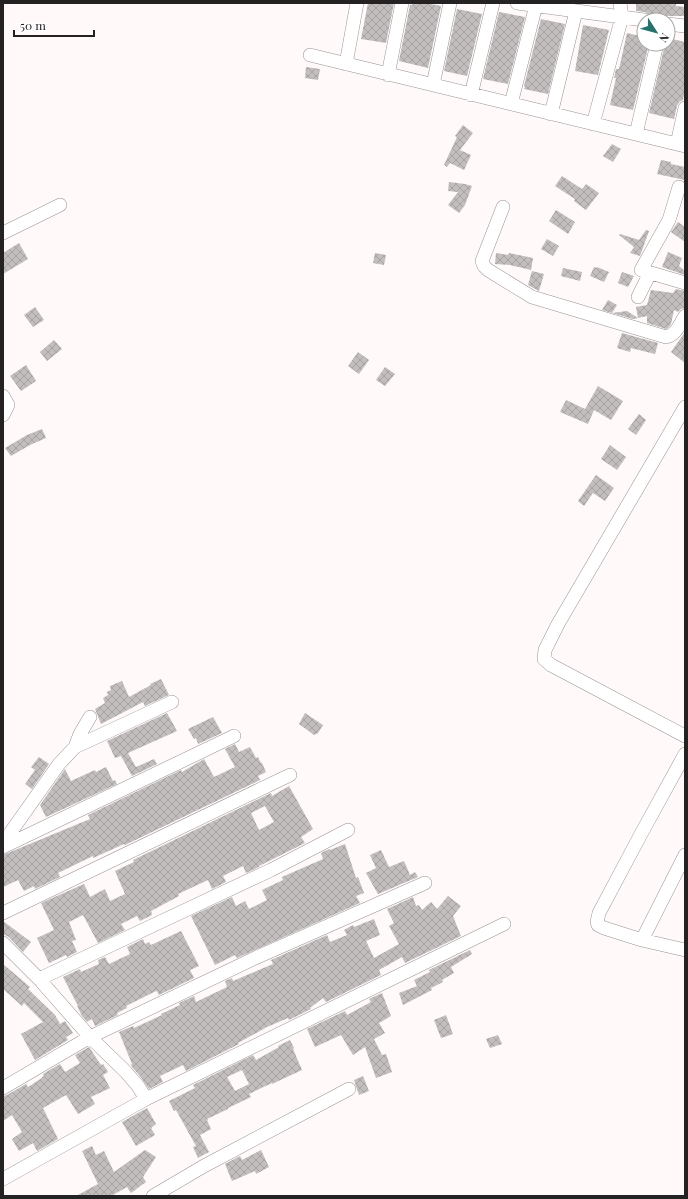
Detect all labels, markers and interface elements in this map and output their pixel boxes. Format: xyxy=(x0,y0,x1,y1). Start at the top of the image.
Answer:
scale bar xyxy=(14,12,94,38)
north arrow xyxy=(636,12,676,52)
text: 50 m xyxy=(20,17,46,33)
text: N xyxy=(656,31,673,46)

